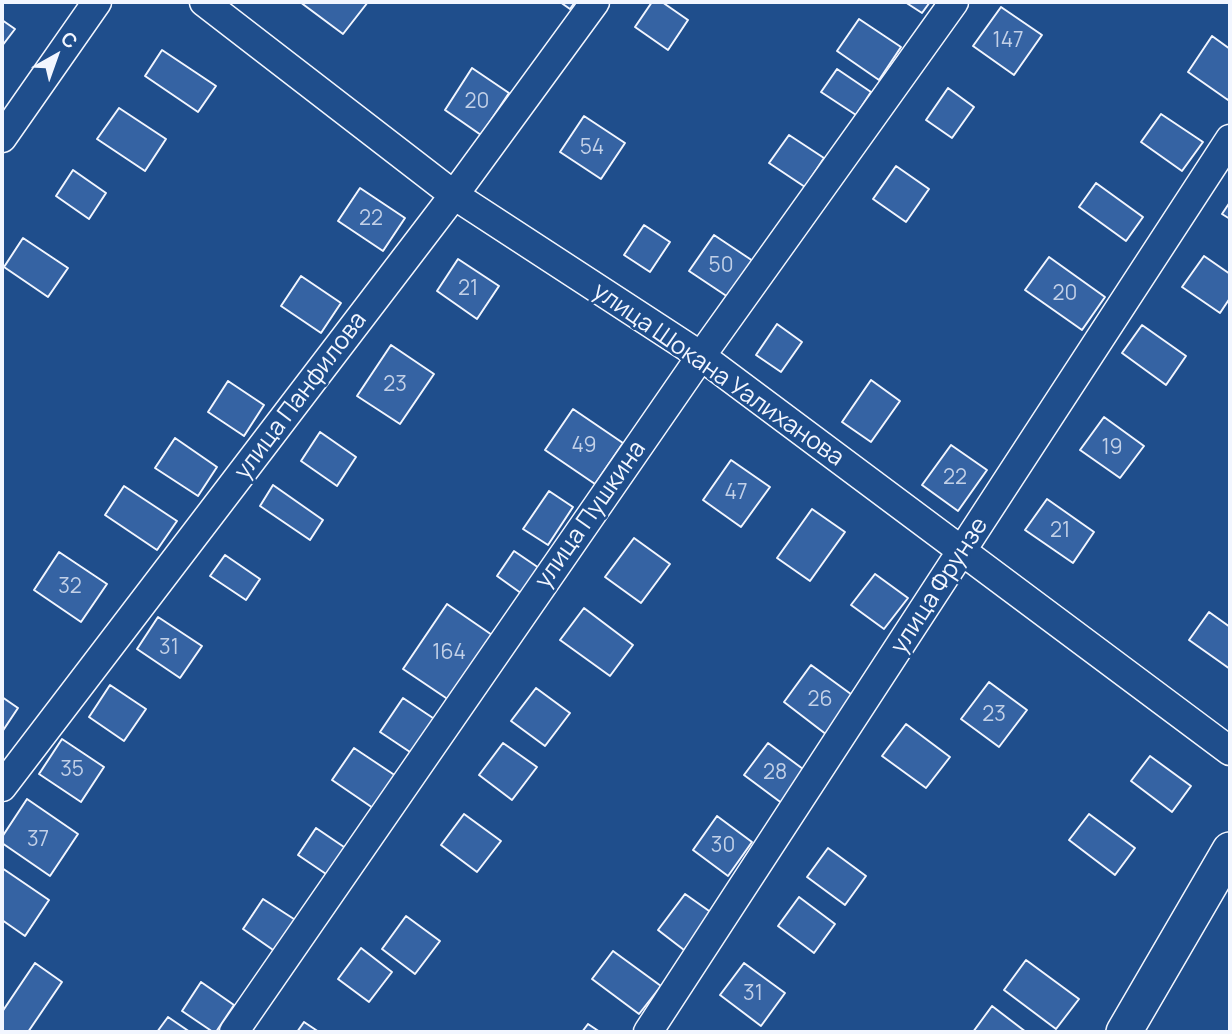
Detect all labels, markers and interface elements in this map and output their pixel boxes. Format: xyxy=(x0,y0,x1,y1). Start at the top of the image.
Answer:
north arrow xyxy=(21,21,91,91)
text: С xyxy=(56,25,83,54)
house number: 147 xyxy=(992,28,1024,54)
house number: 20 xyxy=(465,89,489,115)
house number: 54 xyxy=(580,135,604,161)
house number: 22 xyxy=(359,206,383,232)
house number: 50 xyxy=(709,253,733,279)
house number: 21 xyxy=(458,276,478,302)
street label: улица Шокана Уалиханова xyxy=(587,277,849,473)
house number: 20 xyxy=(1053,281,1077,307)
street label: улица Панфилова xyxy=(229,307,373,485)
house number: 23 xyxy=(383,372,407,398)
house number: 49 xyxy=(571,433,597,459)
house number: 19 xyxy=(1101,435,1123,461)
street label: улица Пушкина xyxy=(530,436,652,594)
house number: 22 xyxy=(943,465,967,491)
house number: 47 xyxy=(725,480,747,506)
street label: улица Фрунзе xyxy=(885,513,995,659)
house number: 21 xyxy=(1050,518,1070,544)
house number: 32 xyxy=(58,574,82,600)
house number: 31 xyxy=(159,635,179,661)
house number: 164 xyxy=(432,640,466,666)
house number: 26 xyxy=(807,687,833,713)
house number: 23 xyxy=(982,702,1006,728)
house number: 35 xyxy=(60,757,84,783)
house number: 28 xyxy=(763,760,787,786)
house number: 37 xyxy=(27,827,49,853)
house number: 30 xyxy=(711,833,735,859)
house number: 31 xyxy=(743,981,763,1007)

